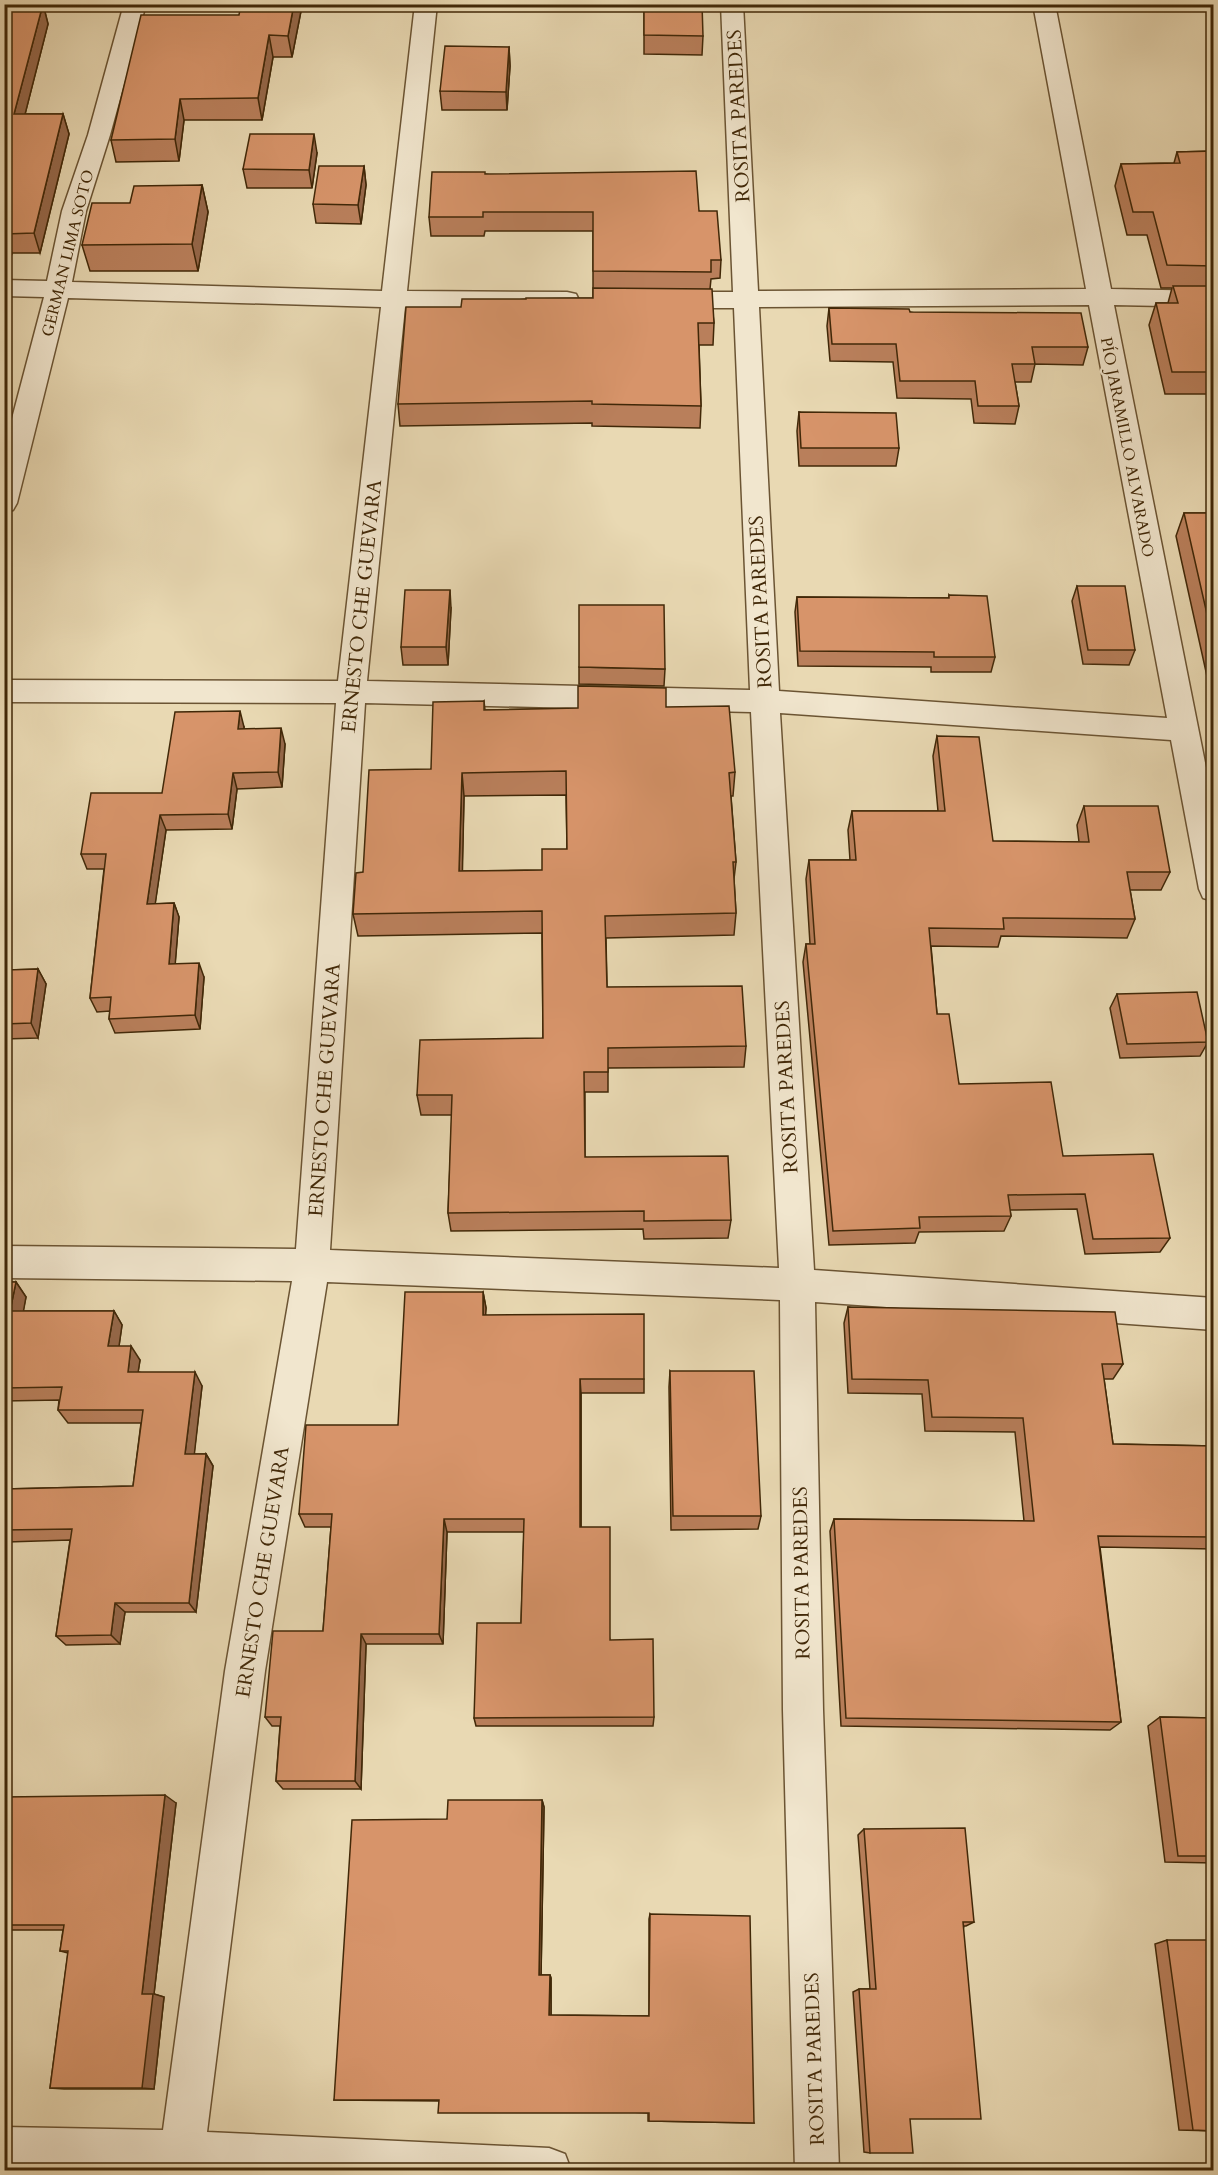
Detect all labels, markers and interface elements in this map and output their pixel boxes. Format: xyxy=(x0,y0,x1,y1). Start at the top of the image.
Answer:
street label: ROSITA PAREDES xyxy=(720,29,757,203)
street label: GERMAN LIMA SOTO xyxy=(37,167,99,339)
street label: PÍO JARAMILLO ALVARADO xyxy=(1095,335,1159,559)
street label: ERNESTO CHE GUEVARA xyxy=(335,477,388,734)
street label: ROSITA PAREDES xyxy=(742,515,779,689)
street label: ERNESTO CHE GUEVARA xyxy=(302,962,347,1218)
street label: ROSITA PAREDES xyxy=(768,1000,805,1174)
street label: ERNESTO CHE GUEVARA xyxy=(229,1444,296,1700)
street label: ROSITA PAREDES xyxy=(786,1486,817,1660)
street label: ROSITA PAREDES xyxy=(798,1972,831,2146)

